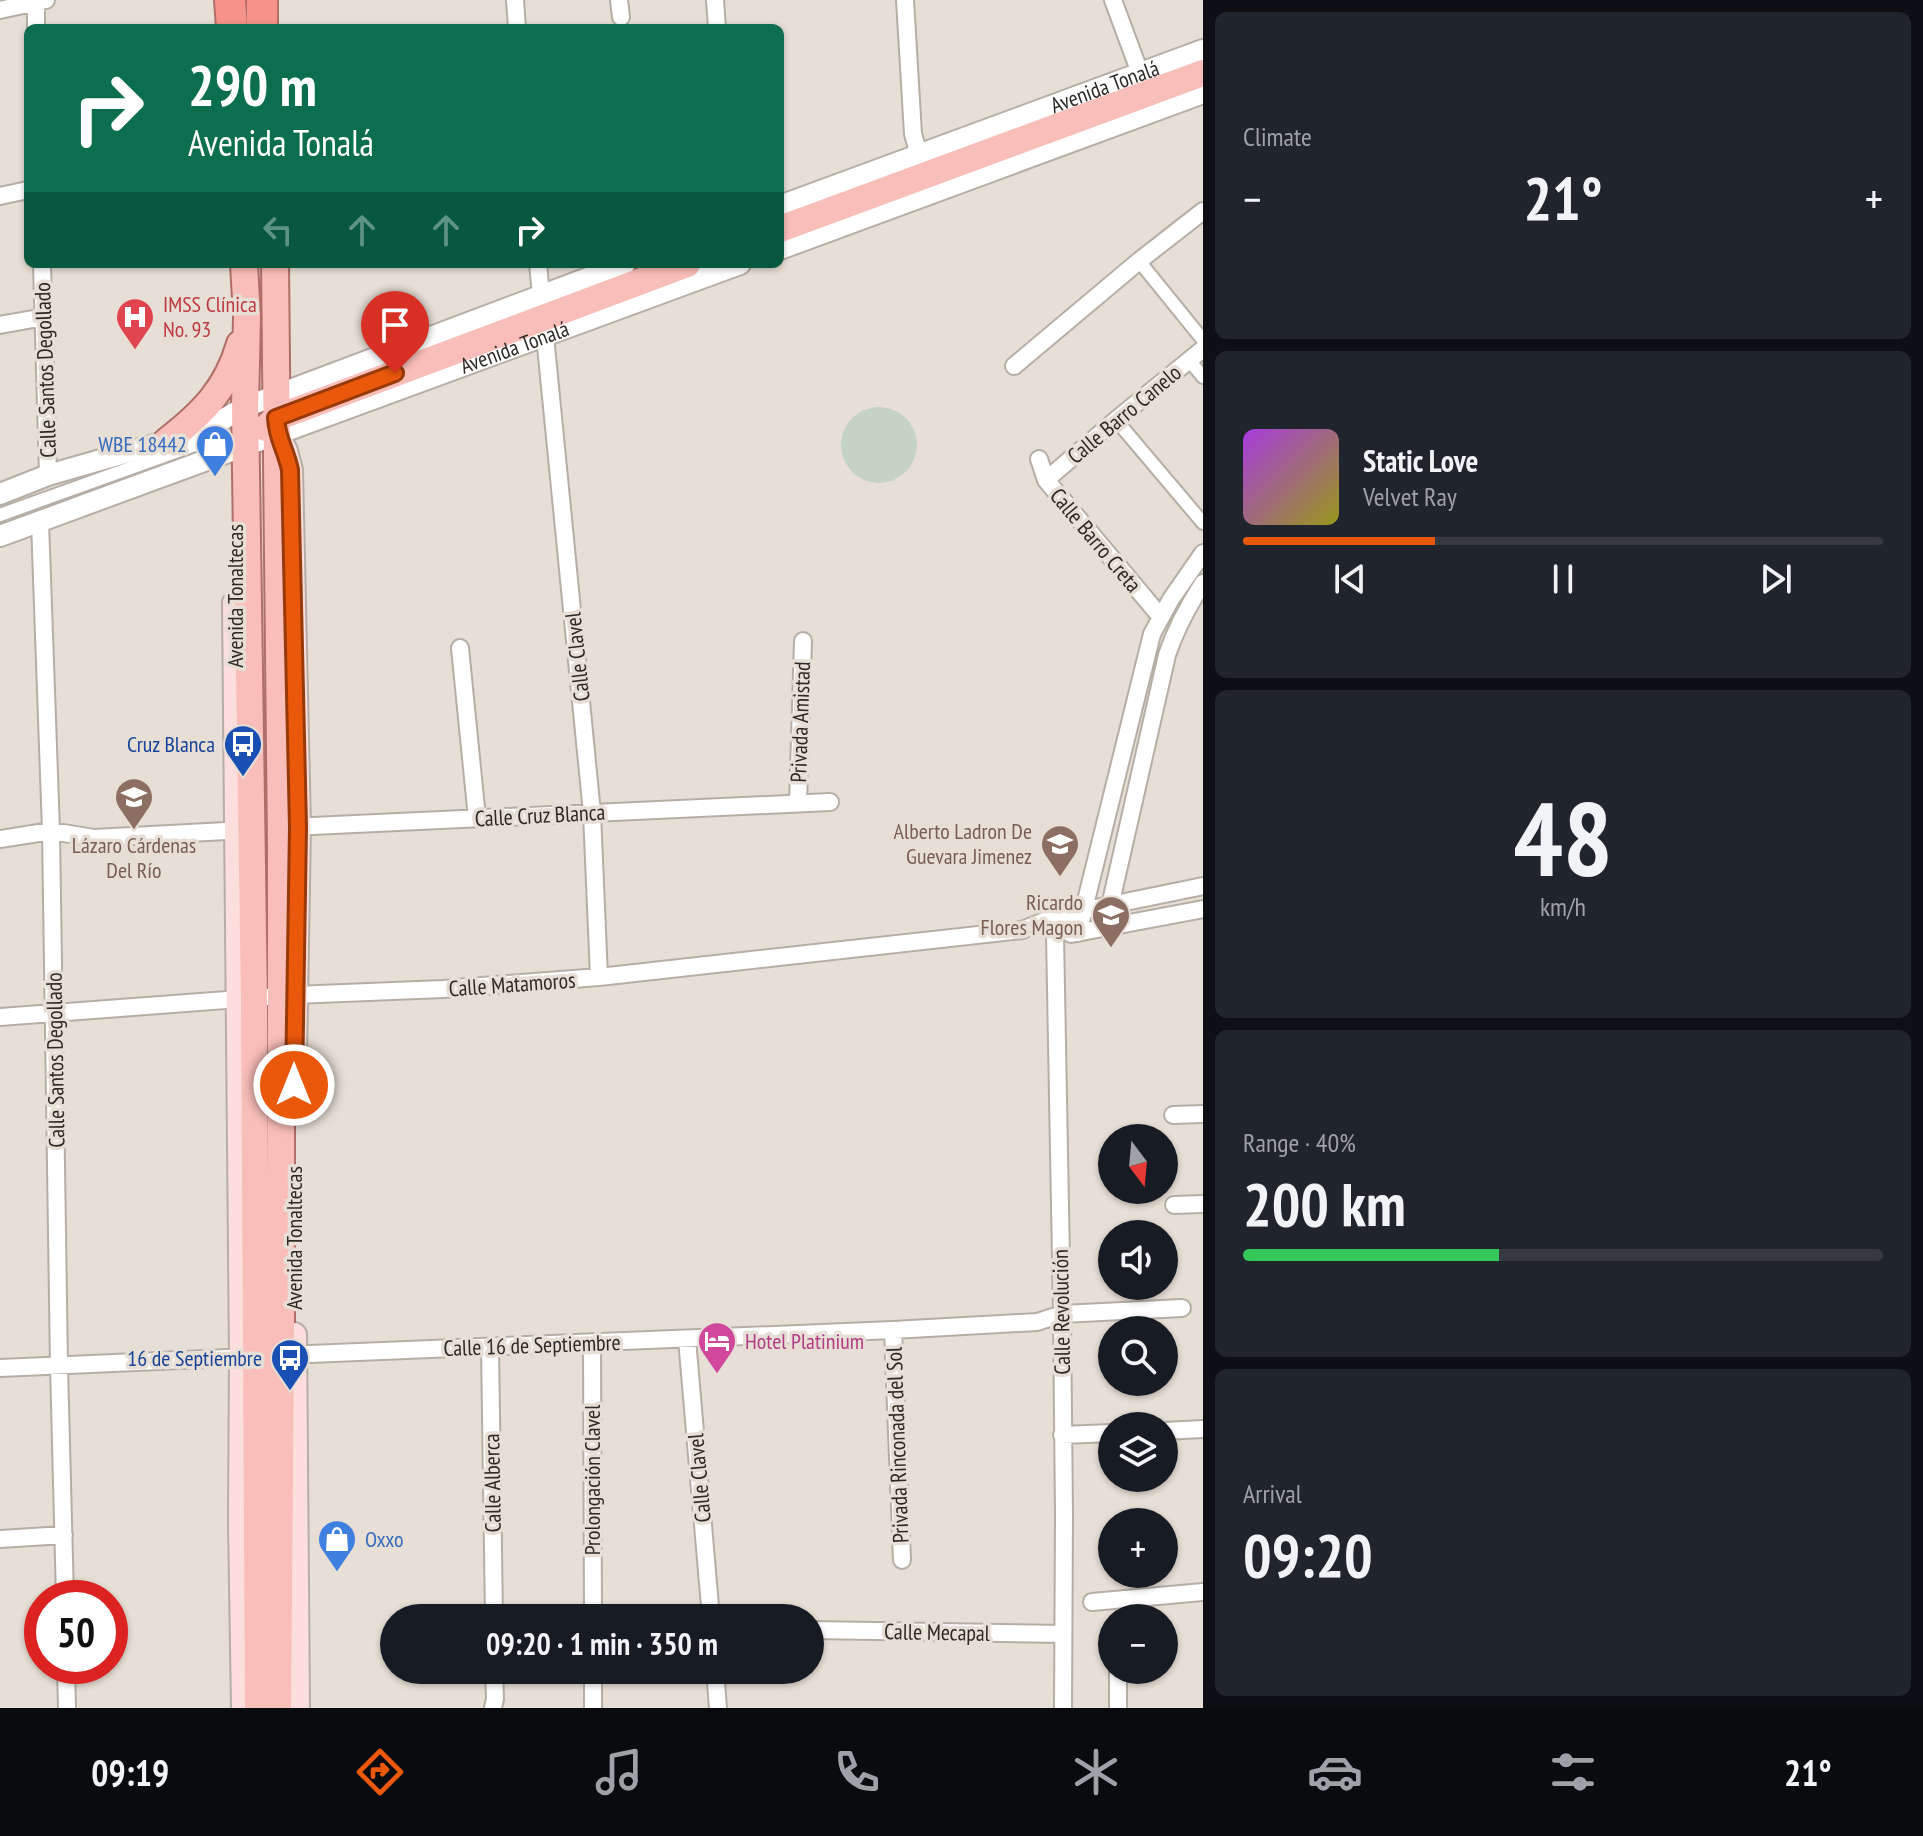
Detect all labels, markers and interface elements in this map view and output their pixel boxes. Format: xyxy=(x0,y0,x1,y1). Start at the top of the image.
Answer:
text: 290 m xyxy=(188,49,317,121)
street label: Avenida Tonalá xyxy=(1046,53,1163,119)
icon: right xyxy=(56,56,160,160)
text: Avenida Tonalá xyxy=(188,119,374,166)
text: Climate xyxy=(1243,120,1312,153)
text: 21° xyxy=(1523,159,1603,237)
text: − xyxy=(1243,170,1261,227)
text: + xyxy=(1865,170,1883,227)
icon: left xyxy=(256,208,300,252)
icon: ahead xyxy=(340,208,384,252)
icon: ahead xyxy=(424,208,468,252)
icon: right xyxy=(508,208,552,252)
street label: Calle Santos Degollado xyxy=(28,282,62,458)
place label: IMSS Clínica No. 93 xyxy=(163,290,257,343)
pin xyxy=(361,291,429,373)
hospital icon: IMSS Clínica No. 93 xyxy=(114,296,156,351)
icon: arrive xyxy=(373,303,417,347)
street label: Avenida Tonalá xyxy=(456,314,573,380)
street label: Calle Barro Canelo xyxy=(1061,358,1187,470)
shop icon: WBE 18442 xyxy=(194,423,236,478)
place label: WBE 18442 xyxy=(98,430,187,458)
text: Static Love xyxy=(1363,441,1478,480)
text: Velvet Ray xyxy=(1363,480,1457,513)
street label: Calle Barro Creta xyxy=(1044,482,1148,598)
street label: Avenida Tonaltecas xyxy=(221,524,249,668)
icon: previous xyxy=(1328,557,1372,601)
icon: pause xyxy=(1541,557,1585,601)
icon: next xyxy=(1754,557,1798,601)
street label: Calle Clavel xyxy=(558,610,596,703)
street label: Privada Amistad xyxy=(784,661,816,783)
bus stop icon: Cruz Blanca xyxy=(222,723,264,778)
place label: Cruz Blanca xyxy=(127,730,215,758)
text: 48 xyxy=(1513,770,1613,905)
school or university icon: Lázaro Cárdenas Del Río xyxy=(113,776,155,831)
street label: Calle Cruz Blanca xyxy=(474,798,606,832)
place label: Alberto Ladron De Guevara Jimenez xyxy=(894,817,1032,870)
school or university icon: Alberto Ladron De Guevara Jimenez xyxy=(1039,823,1081,878)
place label: Lázaro Cárdenas Del Río xyxy=(72,831,196,884)
place label: Ricardo Flores Magon xyxy=(981,888,1083,941)
text: km/h xyxy=(1540,890,1586,923)
school or university icon: Ricardo Flores Magon xyxy=(1090,894,1132,949)
street label: Calle Matamoros xyxy=(448,966,576,1002)
street label: Calle Santos Degollado xyxy=(39,972,71,1148)
position arrow xyxy=(252,1043,336,1127)
north arrow xyxy=(1098,1124,1178,1204)
map controls xyxy=(1098,1124,1178,1684)
text: Range · 40% xyxy=(1243,1126,1356,1159)
text: 200 km xyxy=(1243,1165,1406,1243)
street label: Avenida Tonaltecas xyxy=(280,1166,308,1310)
button: sound xyxy=(1098,1220,1178,1300)
street label: Calle Revolución xyxy=(1046,1249,1076,1375)
button: search xyxy=(1098,1316,1178,1396)
hotel icon: Hotel Platinium xyxy=(696,1320,738,1375)
place label: Hotel Platinium xyxy=(745,1327,864,1355)
street label: Calle 16 de Septiembre xyxy=(443,1328,621,1362)
bus stop icon: 16 de Septiembre xyxy=(269,1337,311,1392)
place label: 16 de Septiembre xyxy=(127,1344,262,1372)
street label: Privada Rinconada del Sol xyxy=(880,1346,914,1544)
street label: Prolongación Clavel xyxy=(578,1404,606,1555)
button: layers xyxy=(1098,1412,1178,1492)
street label: Calle Clavel xyxy=(681,1431,717,1524)
street label: Calle Alberca xyxy=(477,1433,507,1533)
text: Arrival xyxy=(1243,1477,1302,1510)
button: + xyxy=(1098,1508,1178,1588)
text: 09:20 xyxy=(1243,1516,1373,1594)
shop icon: Oxxo xyxy=(316,1518,358,1573)
place label: Oxxo xyxy=(365,1525,404,1553)
speed limit sign: 50 xyxy=(24,1580,128,1684)
button: − xyxy=(1098,1604,1178,1684)
street label: Calle Mecapal xyxy=(884,1617,991,1647)
text: 09:20 · 1 min · 350 m xyxy=(486,1624,718,1663)
icon: directions xyxy=(352,1744,408,1800)
icon: music xyxy=(591,1744,647,1800)
icon: phone xyxy=(829,1744,885,1800)
icon: climate xyxy=(1068,1744,1124,1800)
icon: car xyxy=(1307,1744,1363,1800)
icon: filters xyxy=(1545,1744,1601,1800)
text: 09:19 xyxy=(91,1749,169,1796)
text: 21° xyxy=(1784,1749,1832,1796)

